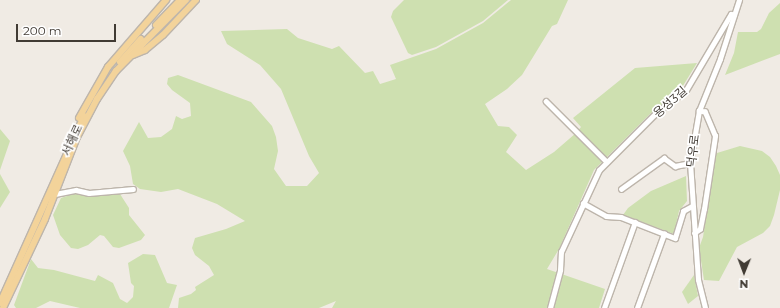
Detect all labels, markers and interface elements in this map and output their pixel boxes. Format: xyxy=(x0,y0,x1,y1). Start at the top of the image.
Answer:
scale bar xyxy=(18,16,118,42)
text: 200 m xyxy=(23,23,62,38)
street label: 용성3길 xyxy=(650,83,690,121)
street label: 서해로 xyxy=(58,122,86,158)
street label: 덕우로 xyxy=(684,134,702,168)
north arrow xyxy=(724,252,764,292)
text: N xyxy=(739,277,748,291)

